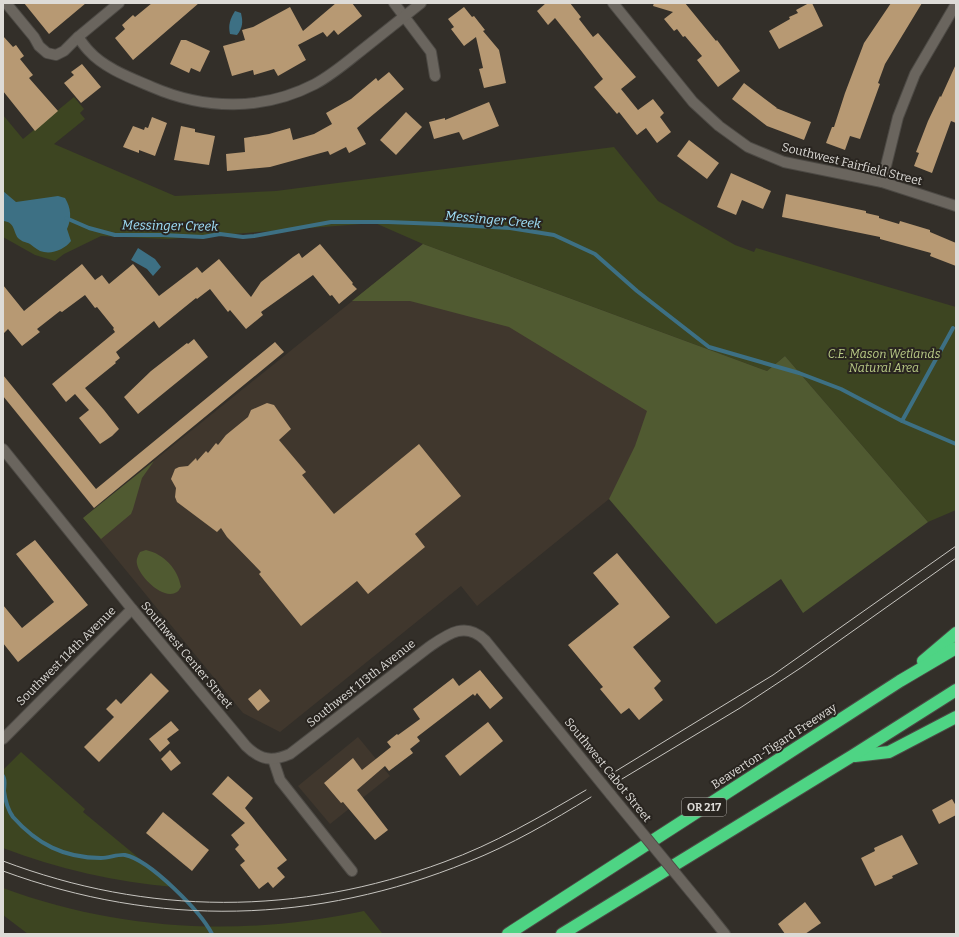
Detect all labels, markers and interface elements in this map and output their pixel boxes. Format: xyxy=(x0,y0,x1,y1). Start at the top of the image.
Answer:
street label: Southwest Fairfield Street xyxy=(780,140,924,188)
water label: Messinger Creek xyxy=(444,208,542,231)
water label: Messinger Creek xyxy=(122,217,219,234)
park label: C.E. Mason Wetlands Natural Area xyxy=(828,347,941,375)
street label: Southwest Center Street xyxy=(138,599,236,712)
street label: Southwest 114th Avenue xyxy=(14,604,118,708)
street label: Southwest 113th Avenue xyxy=(304,636,418,730)
street label: Beaverton-Tigard Freeway xyxy=(709,700,840,792)
street label: Southwest Cabot Street xyxy=(562,715,655,825)
road number: OR 217 xyxy=(682,798,726,816)

